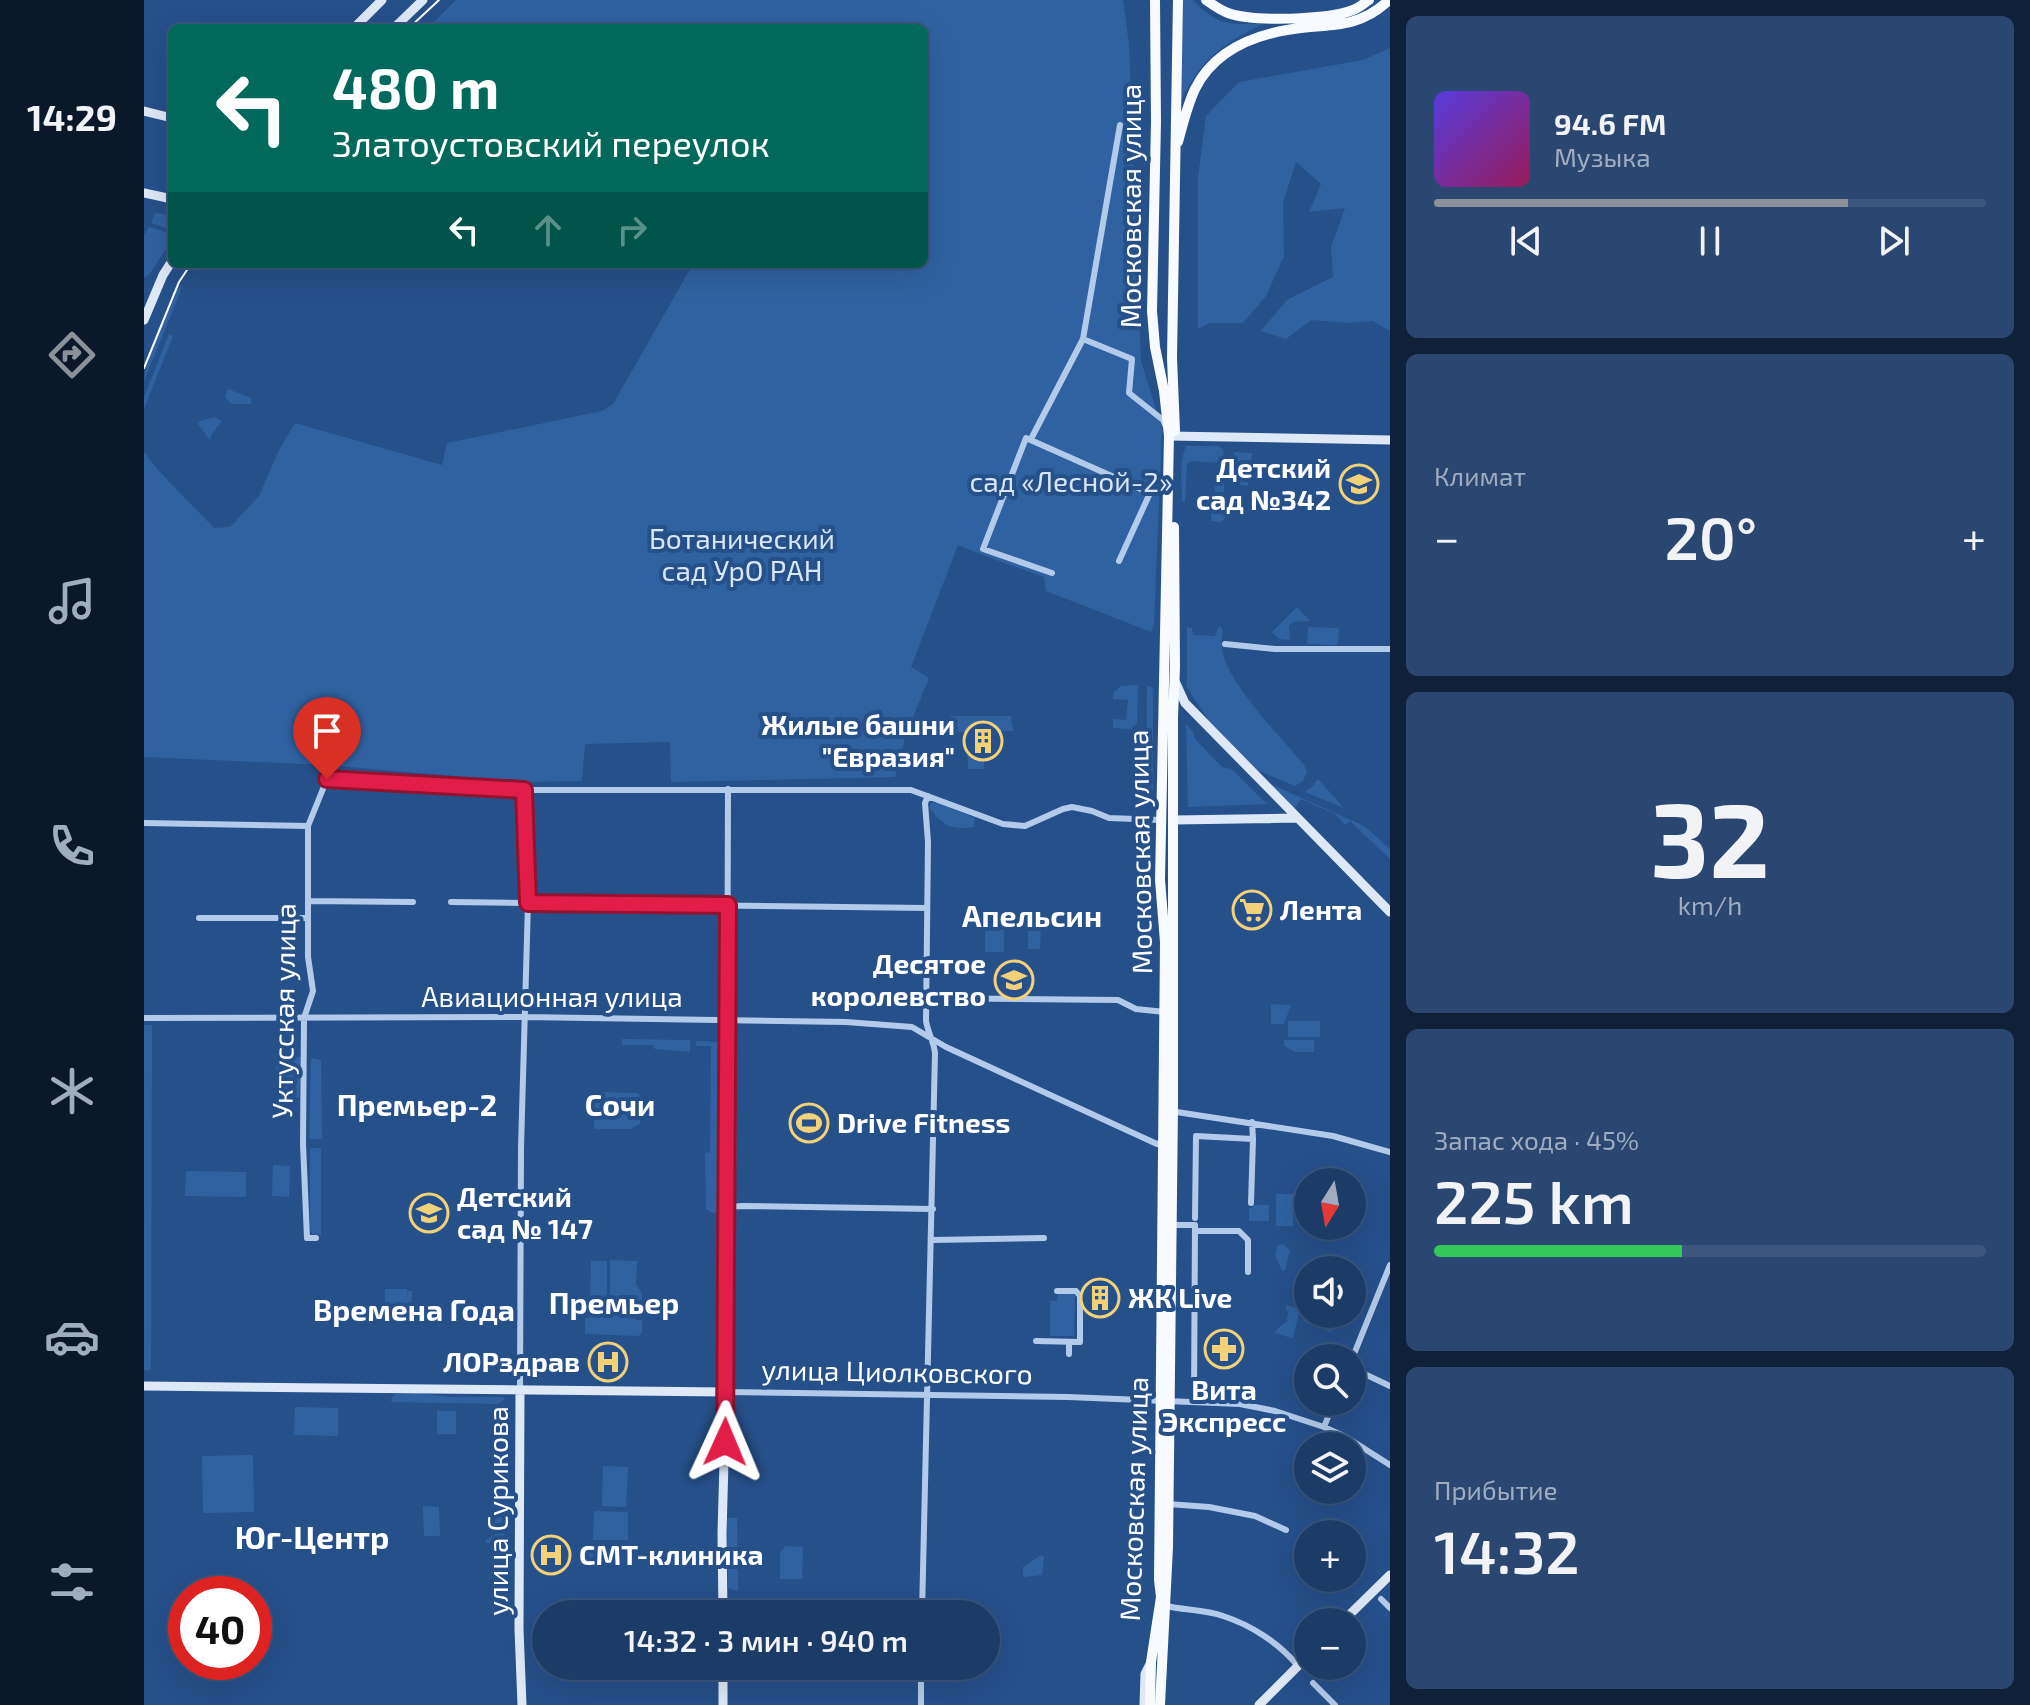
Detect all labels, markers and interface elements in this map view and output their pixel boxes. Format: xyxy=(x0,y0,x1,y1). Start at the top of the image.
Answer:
text: 480 m xyxy=(332,53,499,120)
icon: left xyxy=(200,56,304,160)
street label: Московская улица xyxy=(1113,84,1147,328)
text: 14:29 xyxy=(27,95,117,138)
text: 94.6 FM xyxy=(1554,105,1666,141)
text: Златоустовский переулок xyxy=(332,121,770,164)
text: Музыка xyxy=(1554,141,1651,172)
icon: left xyxy=(442,208,486,252)
icon: ahead xyxy=(526,208,570,252)
icon: right xyxy=(610,208,654,252)
icon: previous xyxy=(1504,219,1548,263)
icon: pause xyxy=(1688,219,1732,263)
icon: next xyxy=(1872,219,1916,263)
icon: directions xyxy=(44,327,100,383)
place label: Детский сад №342 xyxy=(1196,450,1331,516)
text: Климат xyxy=(1434,460,1526,491)
school or university icon: Детский сад №342 xyxy=(1338,463,1380,505)
park label: сад «Лесной-2» xyxy=(969,464,1173,498)
text: 20° xyxy=(1664,500,1757,572)
text: − xyxy=(1434,510,1460,563)
text: + xyxy=(1962,510,1986,563)
park label: Ботанический сад УрО РАН xyxy=(649,521,835,587)
icon: music xyxy=(44,573,100,629)
pin xyxy=(293,697,361,779)
place label: Жилые башни "Евразия" xyxy=(761,707,955,773)
icon: arrive xyxy=(305,709,349,753)
building icon: Жилые башни "Евразия" xyxy=(962,720,1004,762)
street label: Московская улица xyxy=(1120,729,1158,975)
text: 32 xyxy=(1650,774,1770,899)
icon: phone xyxy=(44,818,100,874)
supermarket icon: Лента xyxy=(1231,889,1273,931)
text: km/h xyxy=(1678,889,1742,920)
place label: Лента xyxy=(1280,892,1362,926)
district label: Апельсин xyxy=(962,897,1102,933)
street label: Уктусская улица xyxy=(264,903,302,1119)
place label: Десятое королевство xyxy=(811,946,986,1012)
school or university icon: Десятое королевство xyxy=(993,959,1035,1001)
street label: Авиационная улица xyxy=(421,979,683,1013)
icon: climate xyxy=(44,1063,100,1119)
district label: Премьер-2 xyxy=(337,1086,497,1122)
district label: Сочи xyxy=(585,1086,655,1122)
sports icon: Drive Fitness xyxy=(788,1102,830,1144)
place label: Drive Fitness xyxy=(837,1105,1010,1139)
text: Запас хода · 45% xyxy=(1434,1124,1639,1155)
text: 225 km xyxy=(1434,1164,1634,1236)
north arrow xyxy=(1294,1168,1366,1240)
map controls xyxy=(1294,1168,1366,1680)
place label: Детский сад № 147 xyxy=(457,1179,593,1245)
school or university icon: Детский сад № 147 xyxy=(408,1192,450,1234)
button: sound xyxy=(1294,1256,1366,1328)
building icon: ЖК Live xyxy=(1079,1277,1121,1319)
place label: ЖК Live xyxy=(1128,1280,1232,1314)
district label: Премьер xyxy=(549,1284,679,1320)
district label: Времена Года xyxy=(313,1291,515,1327)
icon: car xyxy=(44,1309,100,1365)
pharmacy icon: Вита Экспресс xyxy=(1203,1328,1245,1370)
hospital icon: ЛОРздрав xyxy=(587,1341,629,1383)
place label: ЛОРздрав xyxy=(443,1344,580,1378)
button: search xyxy=(1294,1344,1366,1416)
street label: улица Циолковского xyxy=(761,1352,1033,1390)
place label: Вита Экспресс xyxy=(1162,1372,1286,1438)
street label: Московская улица xyxy=(1112,1376,1154,1622)
position arrow xyxy=(683,1400,767,1484)
street label: улица Сурикова xyxy=(480,1406,514,1616)
button: layers xyxy=(1294,1432,1366,1504)
text: Прибытие xyxy=(1434,1474,1558,1505)
text: 14:32 xyxy=(1434,1514,1580,1586)
district label: Юг-Центр xyxy=(235,1517,389,1555)
button: + xyxy=(1294,1520,1366,1592)
hospital icon: СМТ-клиника xyxy=(530,1534,572,1576)
place label: СМТ-клиника xyxy=(579,1537,764,1571)
icon: filters xyxy=(44,1554,100,1610)
speed limit sign: 40 xyxy=(168,1576,272,1680)
button: − xyxy=(1294,1608,1366,1680)
text: 14:32 · 3 мин · 940 m xyxy=(624,1622,908,1658)

